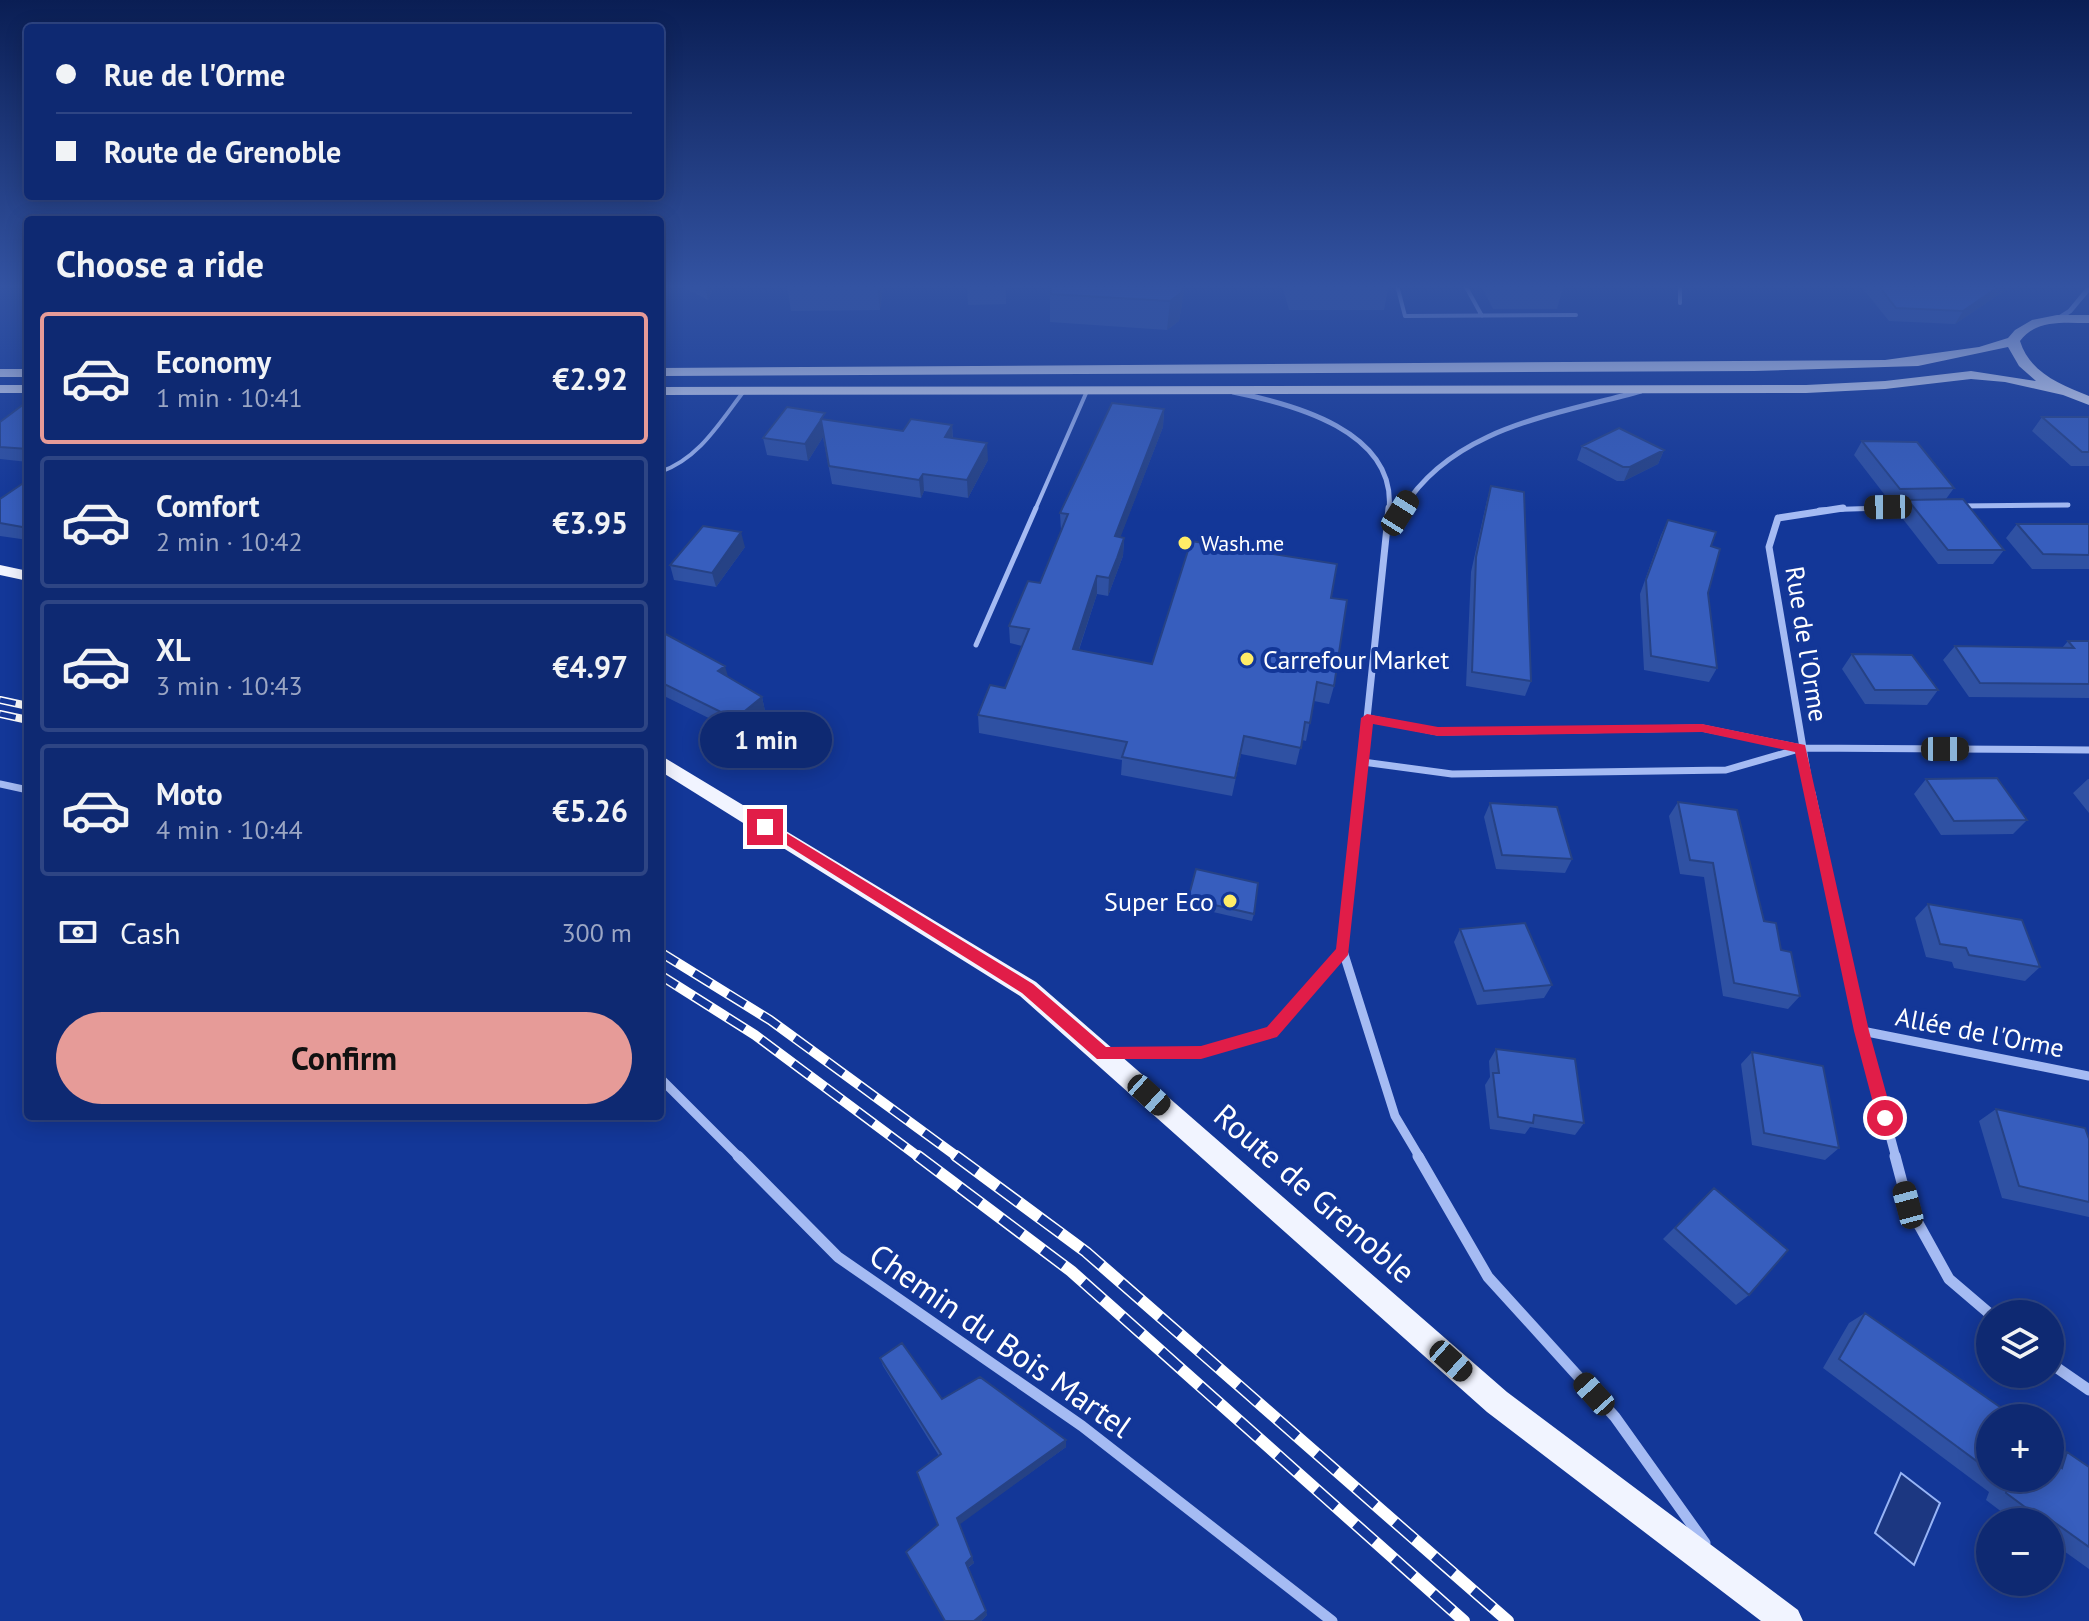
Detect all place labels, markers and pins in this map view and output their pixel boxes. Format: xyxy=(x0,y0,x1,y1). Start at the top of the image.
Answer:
place label: Wash.me xyxy=(1201,529,1284,557)
marker: Wash.me xyxy=(1176,534,1194,552)
place label: Carrefour Market xyxy=(1263,643,1450,676)
marker: Carrefour Market xyxy=(1238,650,1256,668)
place label: Super Eco xyxy=(1104,885,1214,918)
marker: Super Eco xyxy=(1221,892,1239,910)

